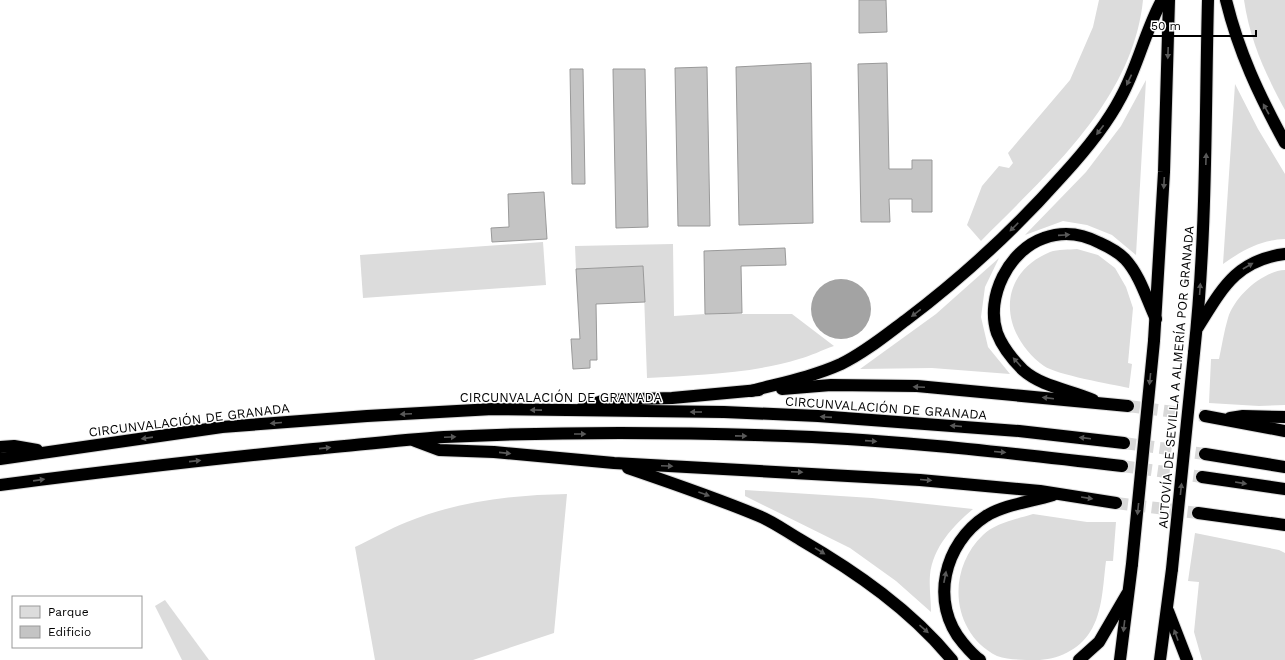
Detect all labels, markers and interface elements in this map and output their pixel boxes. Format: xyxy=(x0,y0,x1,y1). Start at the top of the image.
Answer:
scale bar xyxy=(1145,12,1256,38)
text: 50 m xyxy=(1151,19,1181,33)
one-way arrow xyxy=(1165,47,1171,60)
one-way arrow xyxy=(1126,74,1132,85)
one-way arrow xyxy=(1263,103,1270,115)
one-way arrow xyxy=(1096,125,1104,136)
one-way arrow xyxy=(1203,152,1209,165)
one-way arrow xyxy=(1160,177,1167,189)
one-way arrow xyxy=(1009,222,1019,232)
street label: AUTOVÍA DE SEVILLA A ALMERÍA POR GRANADA xyxy=(1154,225,1197,529)
one-way arrow xyxy=(1058,231,1070,238)
one-way arrow xyxy=(1242,263,1254,270)
one-way arrow xyxy=(1196,283,1203,295)
one-way arrow xyxy=(910,308,921,317)
one-way arrow xyxy=(1012,357,1022,367)
one-way arrow xyxy=(1147,373,1153,385)
one-way arrow xyxy=(913,383,925,390)
street label: CIRCUNVALACIÓN DE GRANADA xyxy=(460,389,663,405)
street label: CIRCUNVALACIÓN DE GRANADA xyxy=(785,392,988,423)
one-way arrow xyxy=(1042,395,1054,401)
street label: CIRCUNVALACIÓN DE GRANADA xyxy=(88,399,291,440)
one-way arrow xyxy=(529,407,542,413)
one-way arrow xyxy=(689,409,702,415)
one-way arrow xyxy=(400,410,412,417)
one-way arrow xyxy=(820,413,832,420)
one-way arrow xyxy=(270,419,282,426)
one-way arrow xyxy=(950,422,962,429)
one-way arrow xyxy=(574,431,587,437)
one-way arrow xyxy=(735,432,747,439)
one-way arrow xyxy=(444,434,457,440)
one-way arrow xyxy=(141,435,153,441)
one-way arrow xyxy=(1079,435,1091,442)
one-way arrow xyxy=(865,438,877,445)
one-way arrow xyxy=(319,445,331,451)
one-way arrow xyxy=(499,449,511,456)
one-way arrow xyxy=(994,449,1006,455)
one-way arrow xyxy=(189,457,202,464)
one-way arrow xyxy=(661,462,673,469)
one-way arrow xyxy=(791,469,803,476)
one-way arrow xyxy=(33,477,45,483)
one-way arrow xyxy=(920,477,932,484)
one-way arrow xyxy=(1235,480,1247,486)
one-way arrow xyxy=(1177,483,1184,495)
one-way arrow xyxy=(698,491,710,497)
one-way arrow xyxy=(1081,495,1093,501)
one-way arrow xyxy=(1134,503,1141,515)
one-way arrow xyxy=(814,548,826,555)
one-way arrow xyxy=(943,571,949,583)
legend xyxy=(12,596,142,648)
text: Parque xyxy=(48,605,89,619)
one-way arrow xyxy=(1121,619,1128,632)
one-way arrow xyxy=(919,624,928,633)
text: Edificio xyxy=(48,625,91,639)
one-way arrow xyxy=(1173,628,1179,640)

